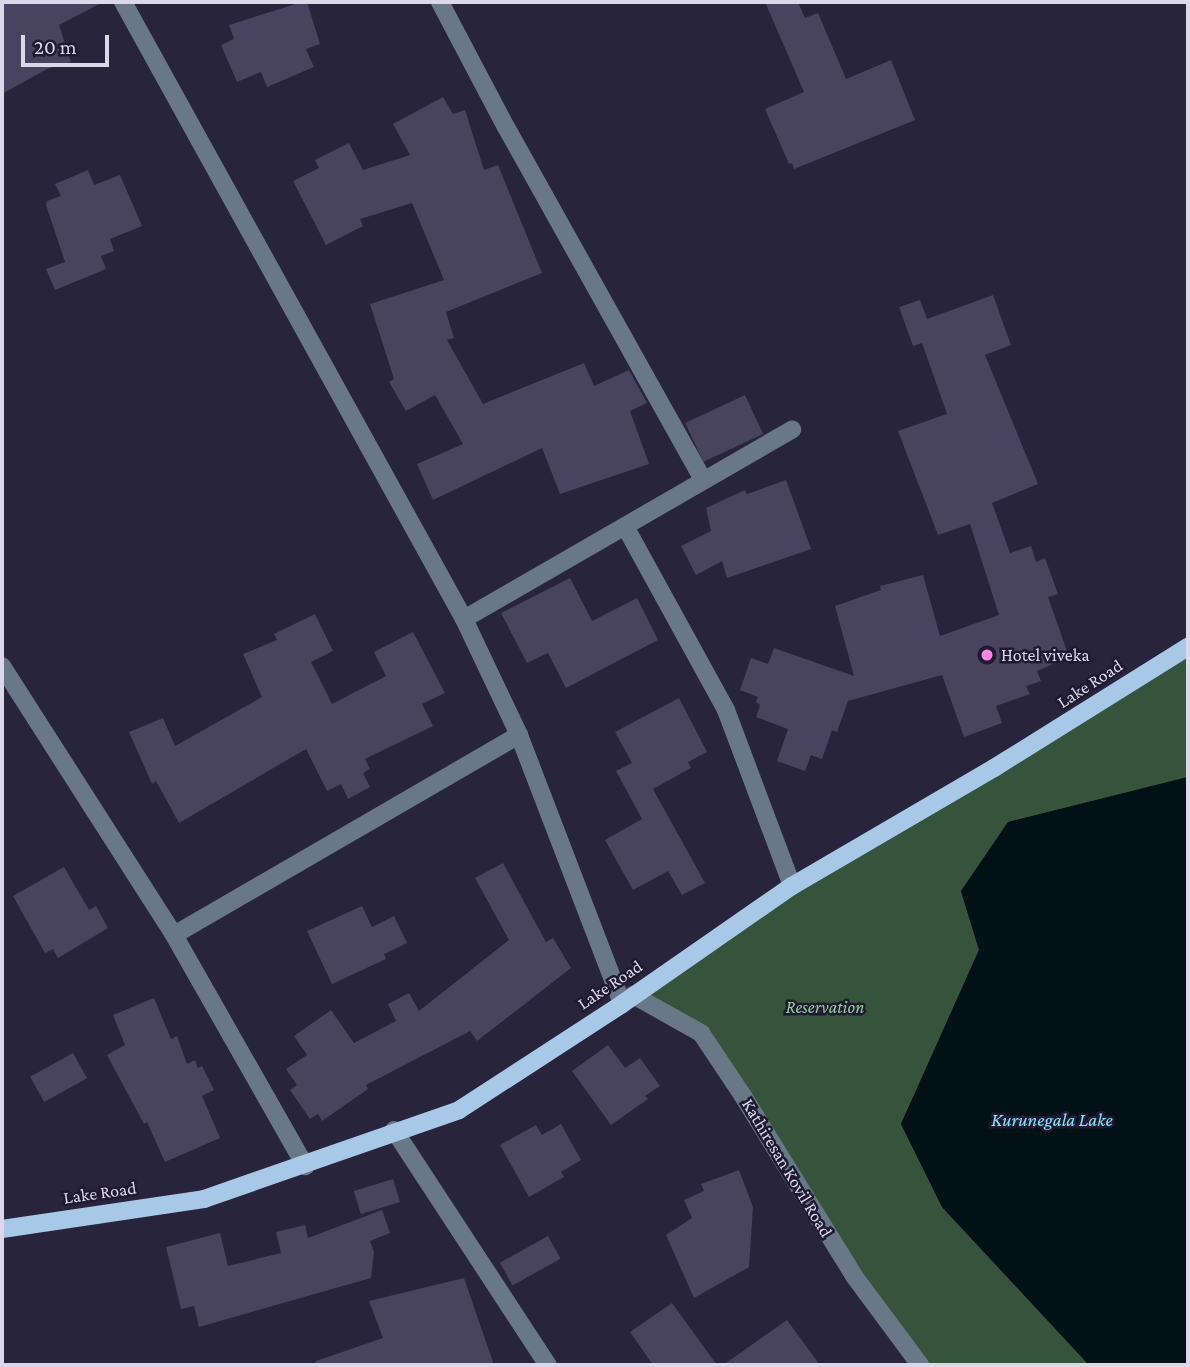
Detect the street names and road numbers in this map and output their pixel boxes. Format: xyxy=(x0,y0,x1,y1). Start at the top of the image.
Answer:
street label: Lake Road xyxy=(1053,655,1127,713)
street label: Lake Road xyxy=(573,955,647,1015)
street label: Kathiresan Kovil Road xyxy=(737,1095,837,1241)
street label: Lake Road xyxy=(62,1177,138,1209)

